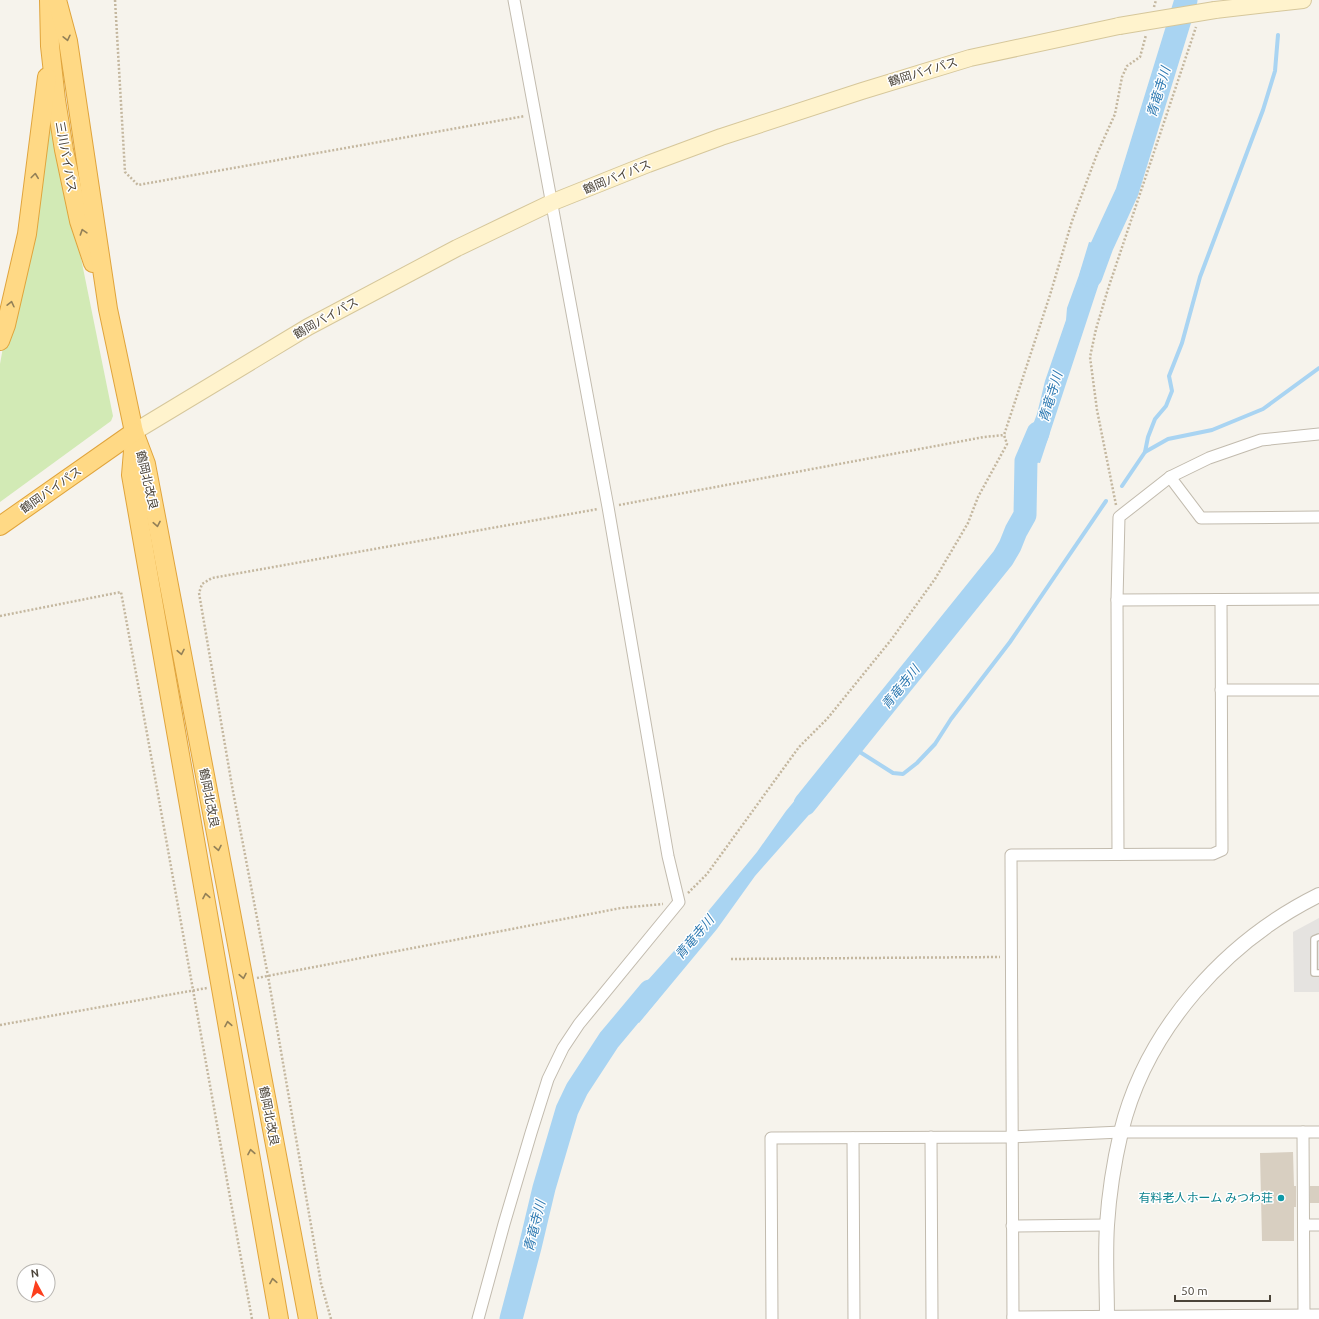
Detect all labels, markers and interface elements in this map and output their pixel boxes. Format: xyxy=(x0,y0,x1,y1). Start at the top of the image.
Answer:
one-way arrow xyxy=(62,35,70,41)
street label: 鶴岡バイパス xyxy=(887,55,959,88)
water label: 青竜寺川 xyxy=(1144,63,1173,119)
street label: 三川バイパス xyxy=(54,120,79,193)
street label: 鶴岡バイパス xyxy=(581,157,653,196)
one-way arrow xyxy=(30,173,39,179)
one-way arrow xyxy=(79,229,88,236)
street label: 鶴岡バイパス xyxy=(291,294,360,341)
one-way arrow xyxy=(6,301,14,307)
water label: 青竜寺川 xyxy=(1036,368,1065,424)
street label: 鶴岡北改良 xyxy=(134,449,161,511)
street label: 鶴岡バイパス xyxy=(18,464,84,515)
one-way arrow xyxy=(152,521,161,527)
one-way arrow xyxy=(177,648,185,655)
water label: 青竜寺川 xyxy=(878,661,923,712)
street label: 鶴岡北改良 xyxy=(197,767,222,829)
one-way arrow xyxy=(214,845,222,851)
one-way arrow xyxy=(202,893,211,899)
water label: 青竜寺川 xyxy=(672,911,717,961)
one-way arrow xyxy=(238,973,246,979)
one-way arrow xyxy=(225,1021,233,1027)
street label: 鶴岡北改良 xyxy=(257,1085,282,1147)
one-way arrow xyxy=(247,1149,255,1156)
place label: 有料老人ホーム みつわ荘 xyxy=(1139,1191,1273,1204)
marker: 有料老人ホーム みつわ荘 xyxy=(1276,1193,1286,1203)
water label: 青竜寺川 xyxy=(521,1197,548,1253)
north arrow xyxy=(16,1263,56,1303)
text: N xyxy=(30,1267,40,1280)
one-way arrow xyxy=(269,1277,277,1284)
scale bar xyxy=(1175,1277,1270,1303)
text: 50 m xyxy=(1181,1284,1208,1297)

